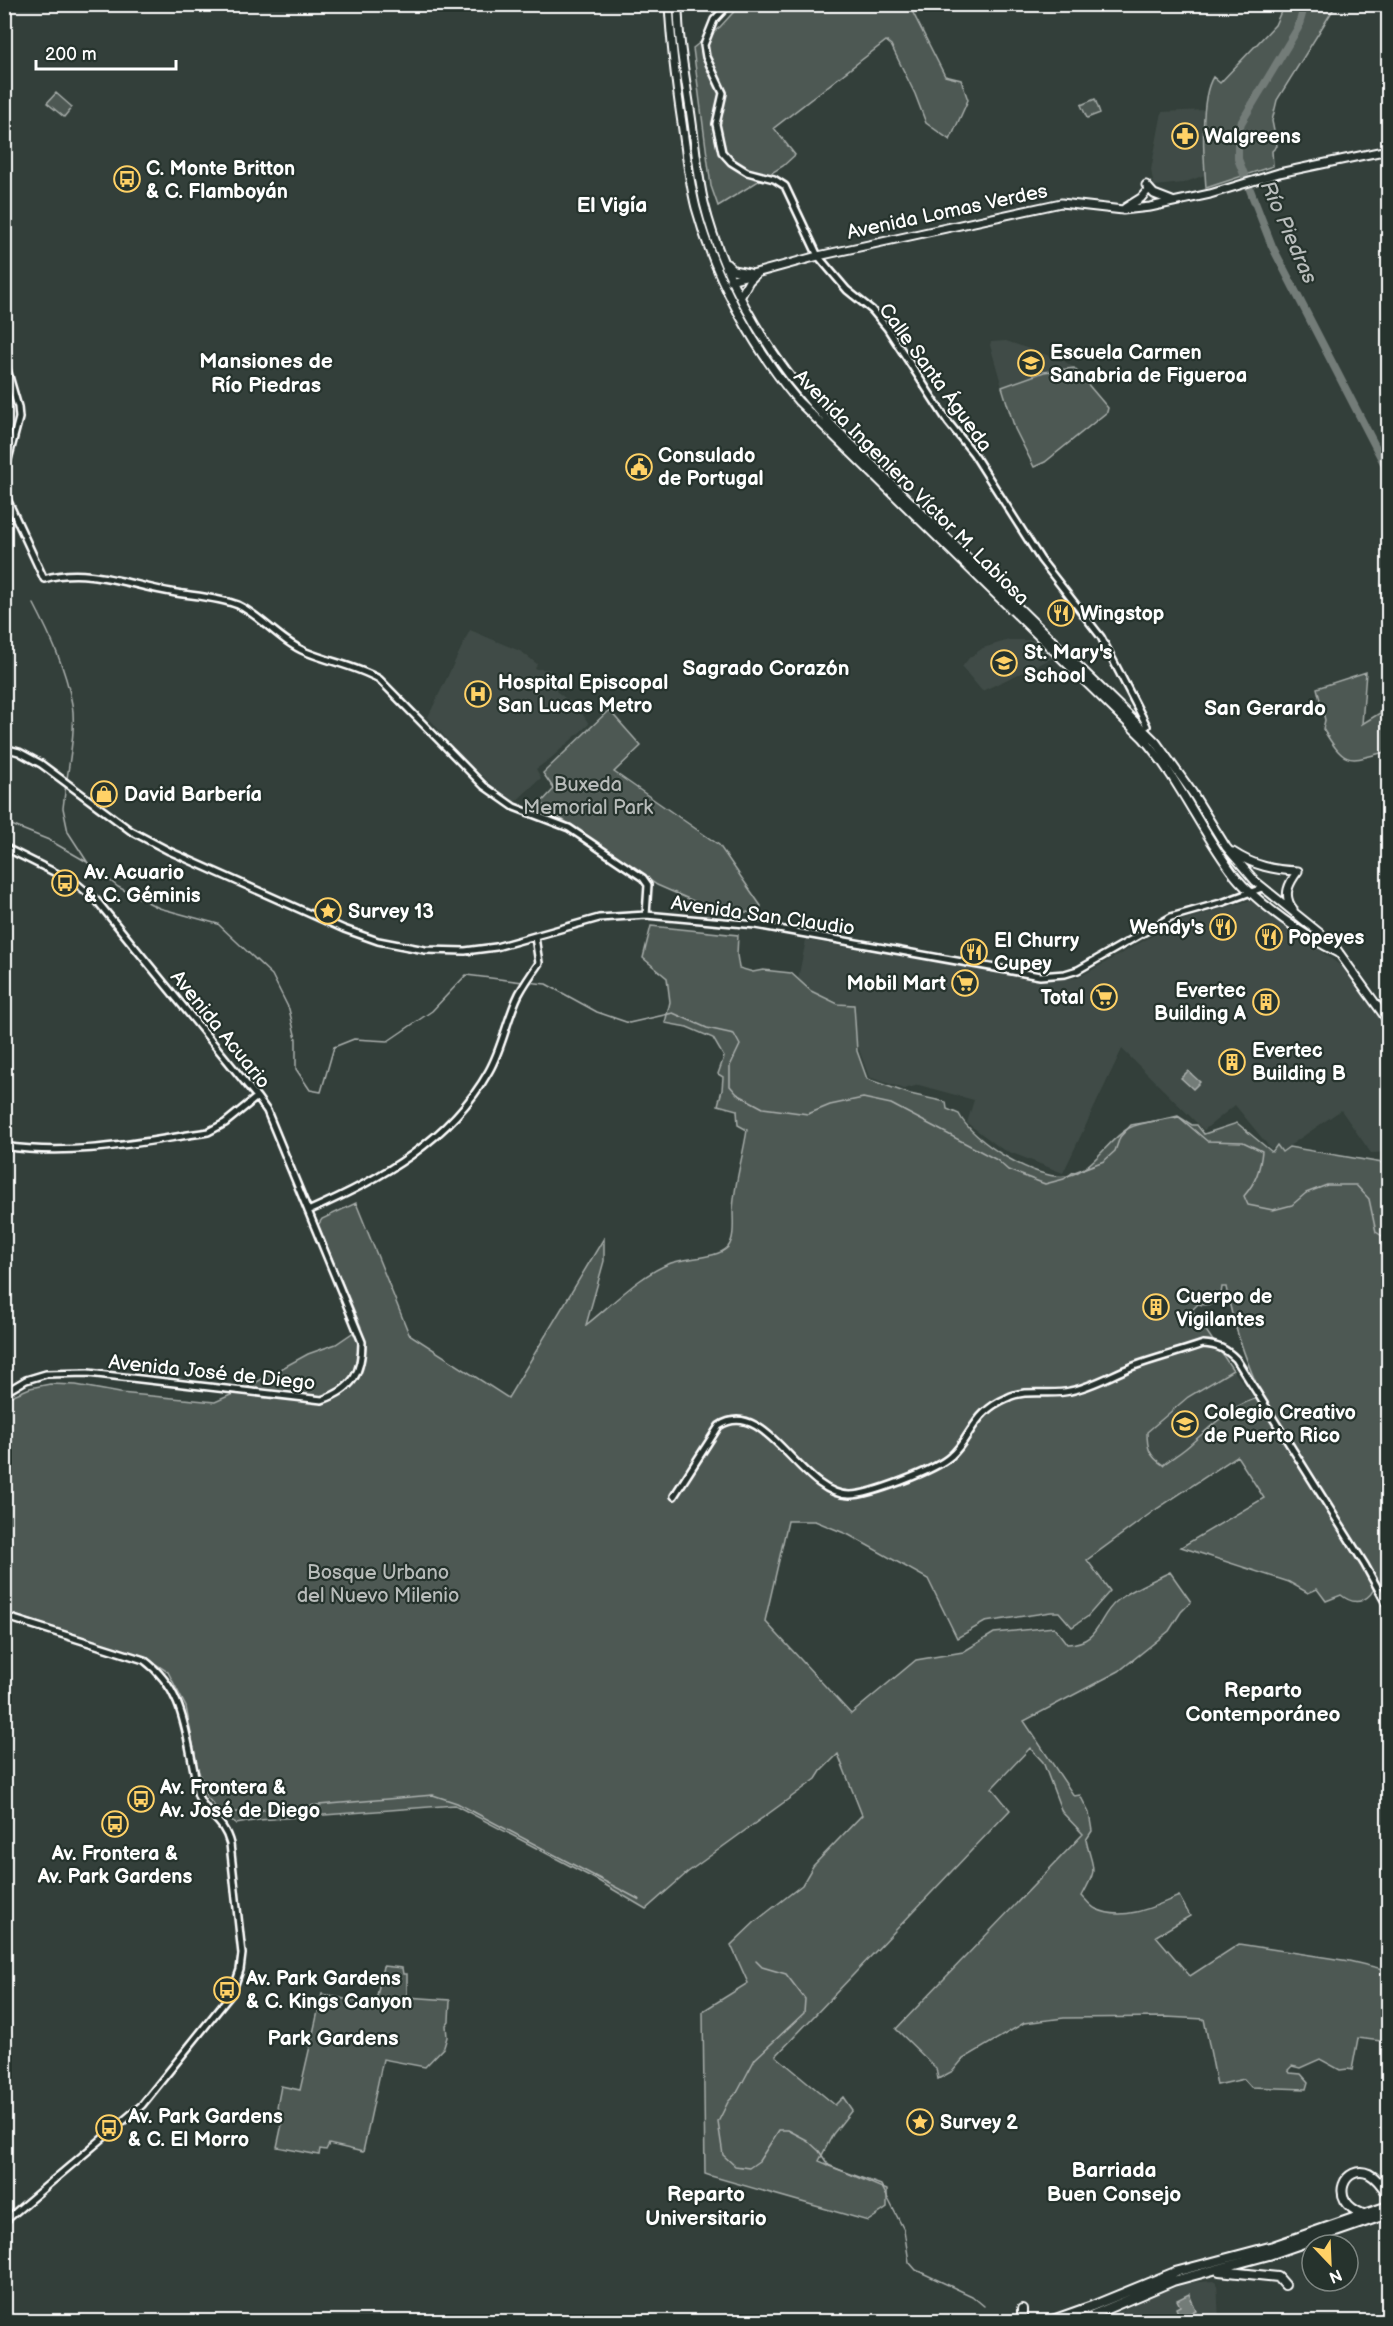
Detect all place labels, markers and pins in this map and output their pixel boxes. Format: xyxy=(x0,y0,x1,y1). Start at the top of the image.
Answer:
pharmacy icon: Walgreens xyxy=(1170,121,1200,151)
place label: Walgreens xyxy=(1204,125,1301,149)
place label: C. Monte Britton & C. Flamboyán xyxy=(146,157,295,204)
bus stop icon: C. Monte Britton & C. Flamboyán xyxy=(112,164,142,194)
place label: Escuela Carmen Sanabria de Figueroa xyxy=(1050,341,1247,388)
school or university icon: Escuela Carmen Sanabria de Figueroa xyxy=(1016,348,1046,378)
place label: Consulado de Portugal xyxy=(658,444,764,491)
public building icon: Consulado de Portugal xyxy=(624,452,654,482)
restaurant icon: Wingstop xyxy=(1046,598,1076,628)
place label: Wingstop xyxy=(1080,602,1164,626)
place label: St. Mary's School xyxy=(1024,641,1113,688)
school or university icon: St. Mary's School xyxy=(989,648,1019,678)
place label: Hospital Episcopal San Lucas Metro xyxy=(498,671,668,718)
hospital icon: Hospital Episcopal San Lucas Metro xyxy=(463,679,493,709)
shop icon: David Barbería xyxy=(89,779,119,809)
place label: David Barbería xyxy=(124,783,262,807)
place label: Av. Acuario & C. Géminis xyxy=(83,861,201,908)
bus stop icon: Av. Acuario & C. Géminis xyxy=(50,868,80,898)
place icon: Survey 13 xyxy=(313,896,343,926)
place label: Survey 13 xyxy=(348,900,434,924)
restaurant icon: Wendy's xyxy=(1208,912,1238,942)
place label: Wendy's xyxy=(1130,916,1204,940)
restaurant icon: Popeyes xyxy=(1254,922,1284,952)
place label: Popeyes xyxy=(1288,926,1364,950)
place label: El Churry Cupey xyxy=(994,929,1080,976)
restaurant icon: El Churry Cupey xyxy=(959,937,989,967)
supermarket icon: Mobil Mart xyxy=(950,968,980,998)
place label: Mobil Mart xyxy=(847,972,946,996)
place label: Evertec Building A xyxy=(1154,979,1247,1026)
supermarket icon: Total xyxy=(1089,982,1119,1012)
place label: Total xyxy=(1041,986,1084,1010)
building icon: Evertec Building A xyxy=(1251,987,1281,1017)
place label: Evertec Building B xyxy=(1252,1039,1346,1086)
building icon: Evertec Building B xyxy=(1217,1047,1247,1077)
place label: Cuerpo de Vigilantes xyxy=(1176,1285,1272,1332)
building icon: Cuerpo de Vigilantes xyxy=(1141,1292,1171,1322)
place label: Colegio Creativo de Puerto Rico xyxy=(1204,1401,1356,1448)
school or university icon: Colegio Creativo de Puerto Rico xyxy=(1170,1409,1200,1439)
place label: Av. Frontera & Av. José de Diego xyxy=(159,1776,320,1823)
bus stop icon: Av. Frontera & Av. José de Diego xyxy=(126,1784,156,1814)
bus stop icon: Av. Frontera & Av. Park Gardens xyxy=(100,1809,130,1839)
place label: Av. Frontera & Av. Park Gardens xyxy=(37,1842,193,1889)
place label: Av. Park Gardens & C. Kings Canyon xyxy=(245,1967,412,2014)
bus stop icon: Av. Park Gardens & C. Kings Canyon xyxy=(212,1975,242,2005)
place label: Av. Park Gardens & C. El Morro xyxy=(127,2105,283,2152)
place icon: Survey 2 xyxy=(905,2107,935,2137)
place label: Survey 2 xyxy=(940,2111,1018,2135)
bus stop icon: Av. Park Gardens & C. El Morro xyxy=(94,2113,124,2143)

